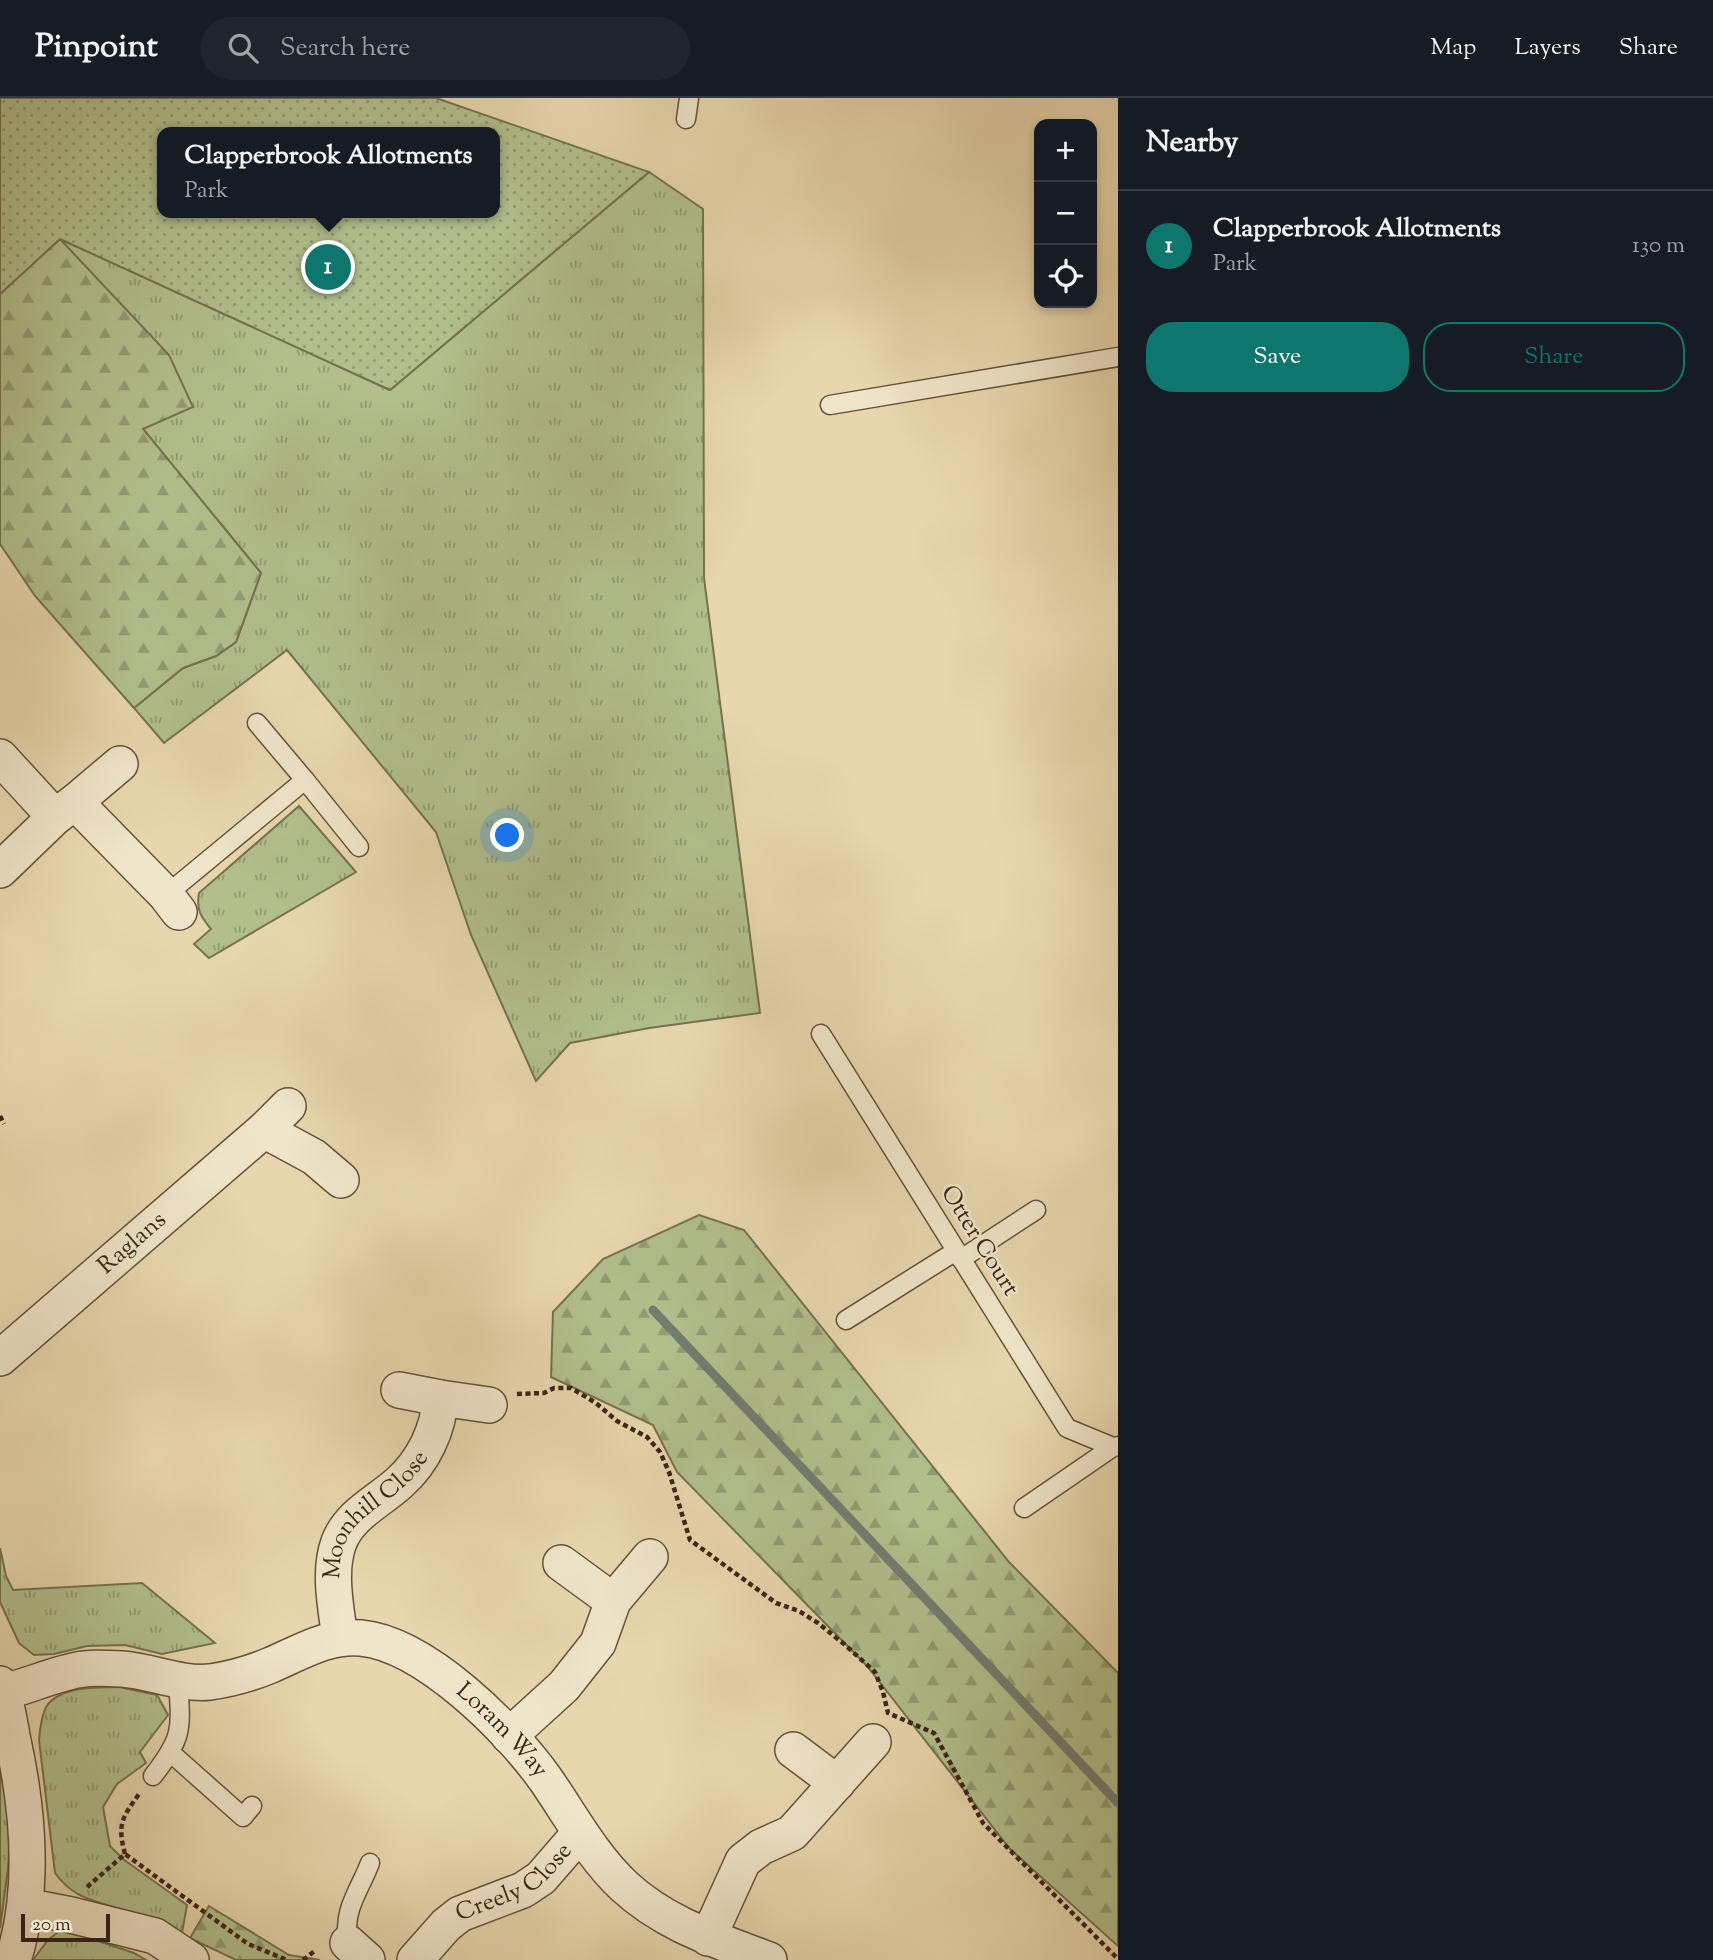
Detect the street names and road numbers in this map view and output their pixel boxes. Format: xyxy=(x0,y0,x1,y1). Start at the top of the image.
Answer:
street label: Otter Court xyxy=(931,1179,1027,1303)
street label: Raglans xyxy=(91,1204,174,1283)
street label: Moonhill Close xyxy=(316,1444,438,1580)
street label: Loram Way xyxy=(448,1675,556,1785)
street label: Creely Close xyxy=(451,1836,581,1931)

